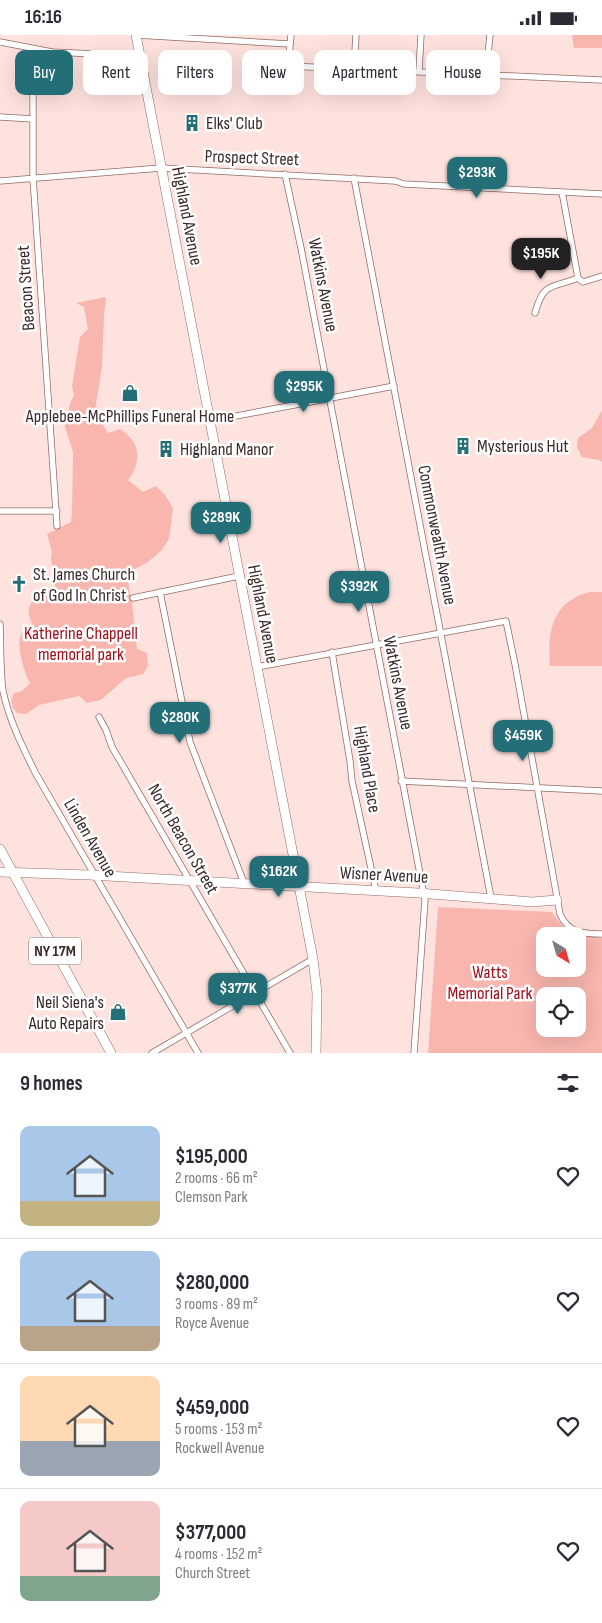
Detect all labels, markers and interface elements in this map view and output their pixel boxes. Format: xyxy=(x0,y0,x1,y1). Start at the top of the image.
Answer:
text: 16:16 xyxy=(25,6,62,29)
chip: Buy xyxy=(15,50,73,95)
chip: Rent xyxy=(83,50,148,95)
chip: Filters xyxy=(158,50,232,95)
chip: New xyxy=(242,50,304,95)
chip: Apartment xyxy=(314,50,416,95)
chip: House xyxy=(426,50,500,95)
building icon: Elks' Club xyxy=(182,113,202,133)
place label: Elks' Club xyxy=(206,113,263,134)
street label: Prospect Street xyxy=(204,146,300,170)
pin: $293K xyxy=(442,156,512,199)
text: $293K xyxy=(458,163,496,182)
street label: Highland Avenue xyxy=(167,165,207,267)
street label: Watkins Avenue xyxy=(304,236,342,334)
pin: $195K xyxy=(506,237,576,280)
street label: Beacon Street xyxy=(13,244,39,331)
text: $195K xyxy=(523,244,559,263)
pin: $295K xyxy=(269,371,339,413)
text: $295K xyxy=(285,377,323,396)
shop icon: Applebee-McPhillips Funeral Home xyxy=(120,383,140,403)
place label: Applebee-McPhillips Funeral Home xyxy=(25,406,234,427)
building icon: Mysterious Hut xyxy=(453,436,473,456)
place label: Mysterious Hut xyxy=(477,436,569,457)
building icon: Highland Manor xyxy=(156,439,176,459)
place label: Highland Manor xyxy=(180,439,274,460)
street label: Commonwealth Avenue xyxy=(413,463,461,607)
pin: $289K xyxy=(186,501,256,544)
text: $289K xyxy=(202,508,240,527)
street label: Highland Avenue xyxy=(243,563,283,665)
place label: St. James Church of God In Christ xyxy=(33,564,135,606)
pin: $392K xyxy=(324,571,394,613)
church icon: St. James Church of God In Christ xyxy=(9,574,29,594)
text: $392K xyxy=(340,577,378,596)
park label: Katherine Chappell memorial park xyxy=(24,623,138,665)
street label: Watkins Avenue xyxy=(379,634,417,732)
pin: $280K xyxy=(145,701,215,744)
text: $280K xyxy=(161,708,199,727)
pin: $459K xyxy=(488,719,558,762)
street label: Highland Place xyxy=(349,724,385,814)
text: $459K xyxy=(504,726,542,745)
street label: North Beacon Street xyxy=(143,780,223,898)
street label: Linden Avenue xyxy=(59,795,121,881)
pin: $162K xyxy=(244,855,314,898)
text: $162K xyxy=(261,862,297,881)
street label: Wisner Avenue xyxy=(339,862,429,888)
north arrow xyxy=(536,927,586,977)
map controls xyxy=(536,927,586,1037)
road number: NY 17M xyxy=(29,937,81,964)
park label: Watts Memorial Park xyxy=(448,962,533,1004)
pin: $377K xyxy=(203,973,273,1015)
text: $377K xyxy=(219,979,257,998)
button: locate xyxy=(536,987,586,1037)
place label: Neil Siena's Auto Repairs xyxy=(28,992,104,1034)
shop icon: Neil Siena's Auto Repairs xyxy=(108,1002,128,1022)
icon: filters xyxy=(554,1069,582,1097)
text: 9 homes xyxy=(20,1071,83,1096)
text: $195,000 xyxy=(175,1144,248,1169)
icon: home xyxy=(60,1146,120,1206)
icon: heart xyxy=(554,1162,582,1190)
text: 2 rooms · 66 m² xyxy=(175,1169,258,1188)
text: Clemson Park xyxy=(175,1188,248,1207)
text: $280,000 xyxy=(175,1270,249,1295)
icon: home xyxy=(60,1271,120,1331)
icon: heart xyxy=(554,1287,582,1315)
text: 3 rooms · 89 m² xyxy=(175,1295,258,1314)
text: Royce Avenue xyxy=(175,1314,249,1333)
text: $459,000 xyxy=(175,1395,249,1420)
icon: home xyxy=(60,1396,120,1456)
icon: heart xyxy=(554,1412,582,1440)
text: 5 rooms · 153 m² xyxy=(175,1420,262,1439)
text: Rockwell Avenue xyxy=(175,1439,264,1458)
text: $377,000 xyxy=(175,1520,246,1545)
icon: home xyxy=(60,1521,120,1581)
icon: heart xyxy=(554,1537,582,1565)
text: 4 rooms · 152 m² xyxy=(175,1545,263,1564)
text: Church Street xyxy=(175,1564,250,1583)

